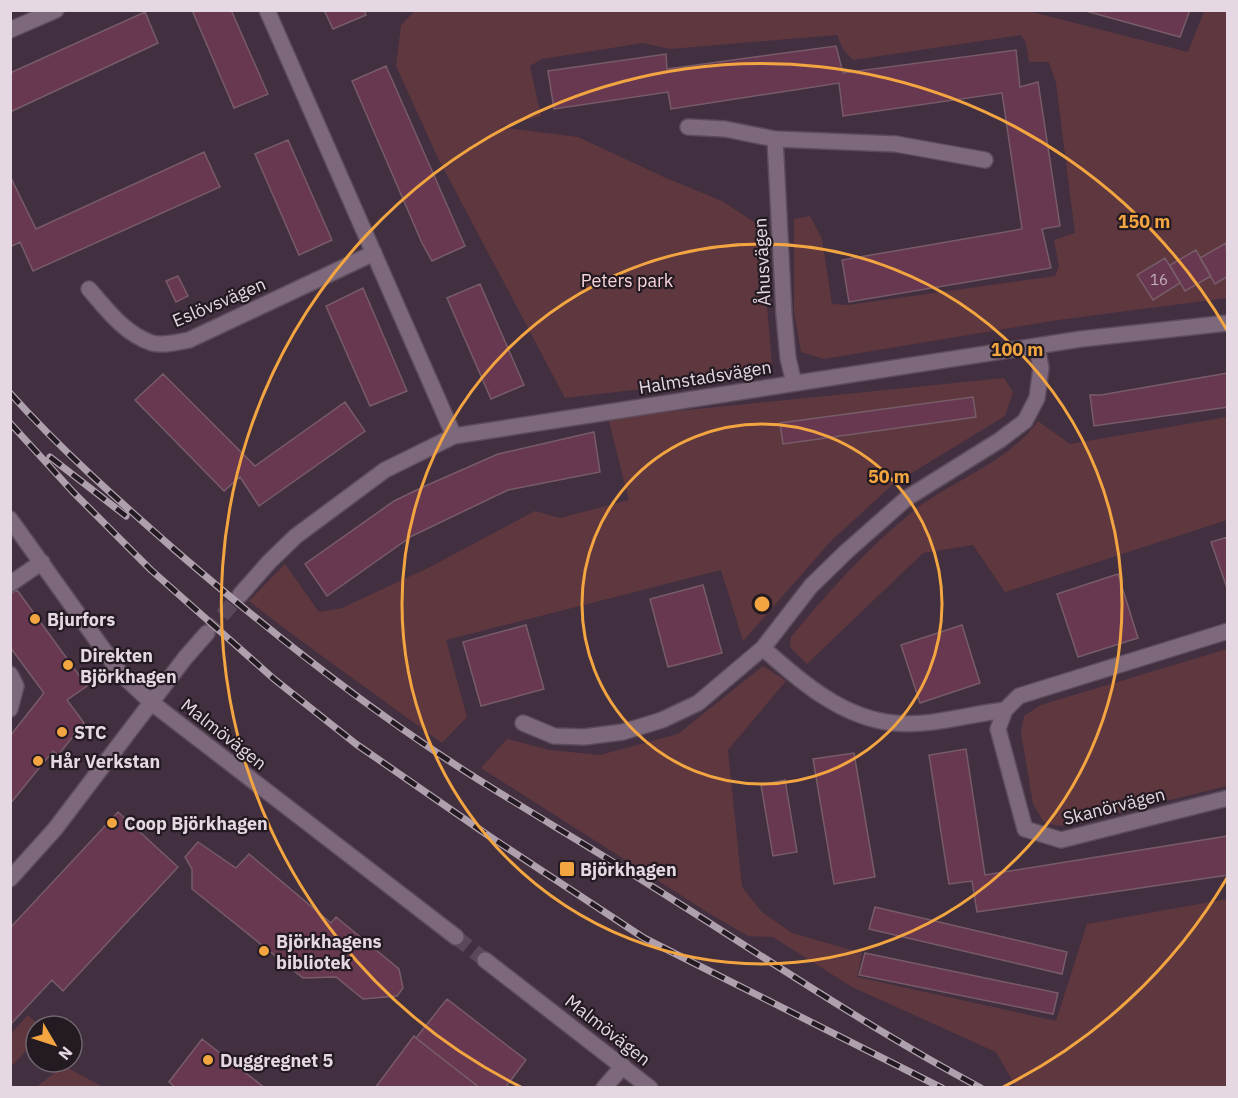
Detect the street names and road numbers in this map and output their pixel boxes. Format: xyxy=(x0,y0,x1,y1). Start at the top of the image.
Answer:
street label: Åhusvägen xyxy=(747,217,776,307)
street label: Eslövsvägen xyxy=(169,272,269,332)
street label: Halmstadsvägen xyxy=(637,355,773,399)
street label: Malmövägen xyxy=(176,693,272,775)
street label: Skanörvägen xyxy=(1061,782,1167,830)
street label: Malmövägen xyxy=(560,989,656,1071)

